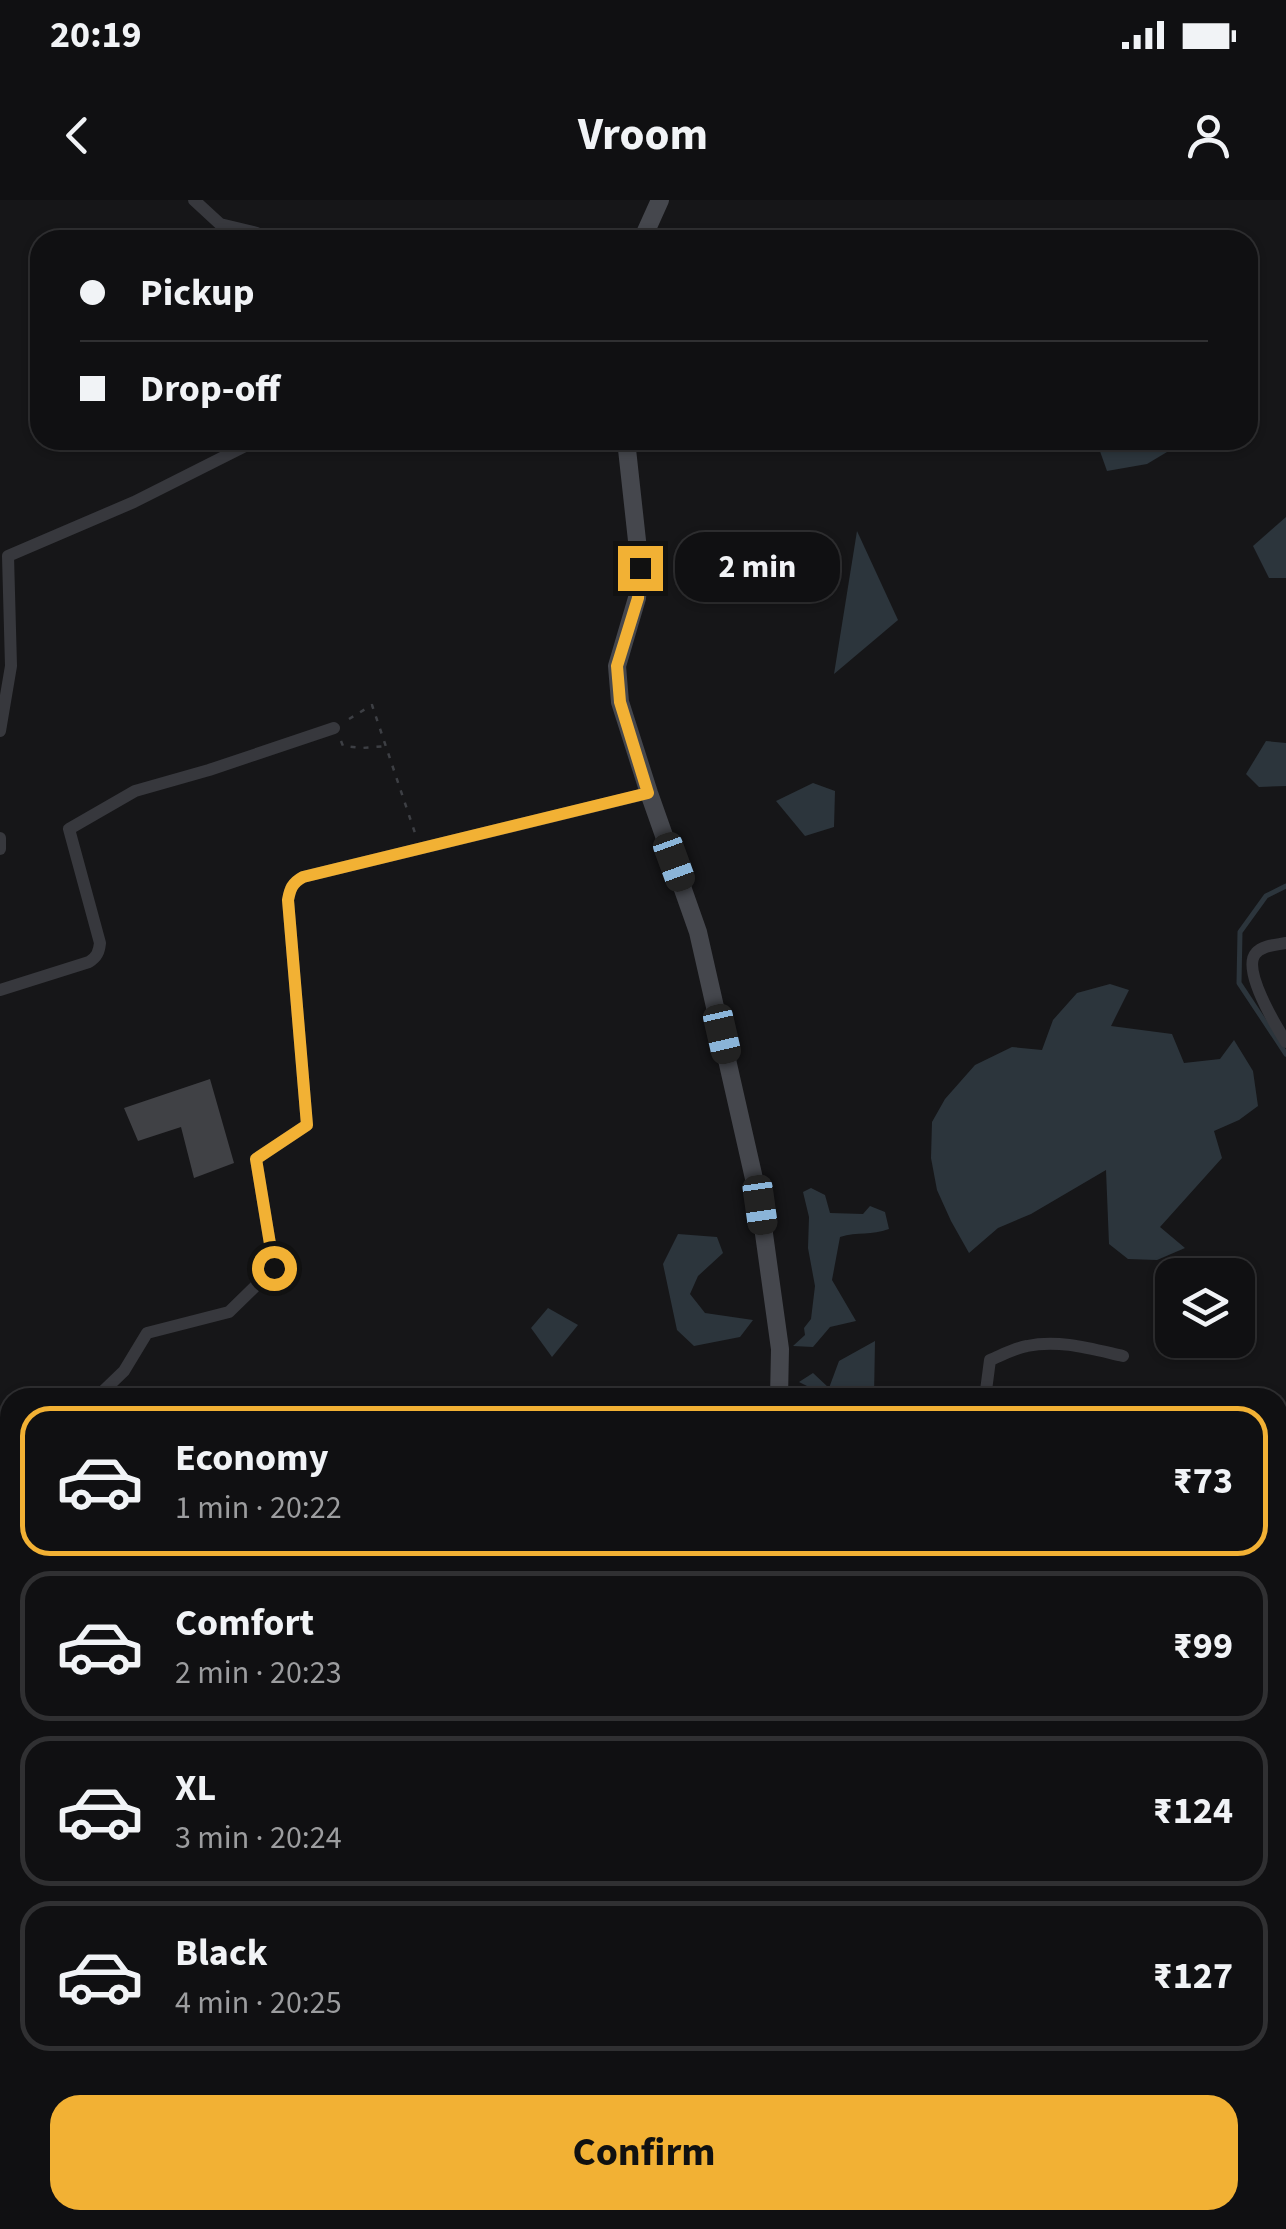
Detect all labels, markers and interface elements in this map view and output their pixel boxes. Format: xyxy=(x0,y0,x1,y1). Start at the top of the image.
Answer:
text: 20:19 xyxy=(50,8,142,62)
text: Vroom xyxy=(578,103,708,167)
icon: back xyxy=(50,108,105,163)
icon: person xyxy=(1181,108,1236,163)
text: Pickup xyxy=(140,266,254,320)
text: Drop-off xyxy=(140,362,280,416)
callout: 2 min xyxy=(675,533,840,603)
text: 2 min xyxy=(719,544,796,590)
route end xyxy=(618,546,663,591)
car xyxy=(650,829,698,895)
car xyxy=(701,1001,743,1067)
car xyxy=(741,1173,779,1237)
route start xyxy=(252,1246,297,1291)
map controls xyxy=(1155,1258,1255,1358)
button: layers xyxy=(1155,1258,1255,1358)
text: Economy xyxy=(175,1431,328,1485)
icon: car xyxy=(55,1436,145,1526)
text: ₹73 xyxy=(1173,1454,1233,1508)
text: 1 min · 20:22 xyxy=(175,1485,342,1531)
text: Comfort xyxy=(175,1596,314,1650)
icon: car xyxy=(55,1601,145,1691)
text: ₹99 xyxy=(1173,1619,1233,1673)
text: 2 min · 20:23 xyxy=(175,1650,342,1696)
text: XL xyxy=(175,1761,216,1815)
icon: car xyxy=(55,1766,145,1856)
text: ₹124 xyxy=(1153,1784,1233,1838)
text: 3 min · 20:24 xyxy=(175,1815,342,1861)
text: Black xyxy=(175,1926,268,1980)
icon: car xyxy=(55,1931,145,2021)
text: ₹127 xyxy=(1153,1949,1233,2003)
text: 4 min · 20:25 xyxy=(175,1980,342,2026)
button: Confirm xyxy=(50,2095,1238,2210)

